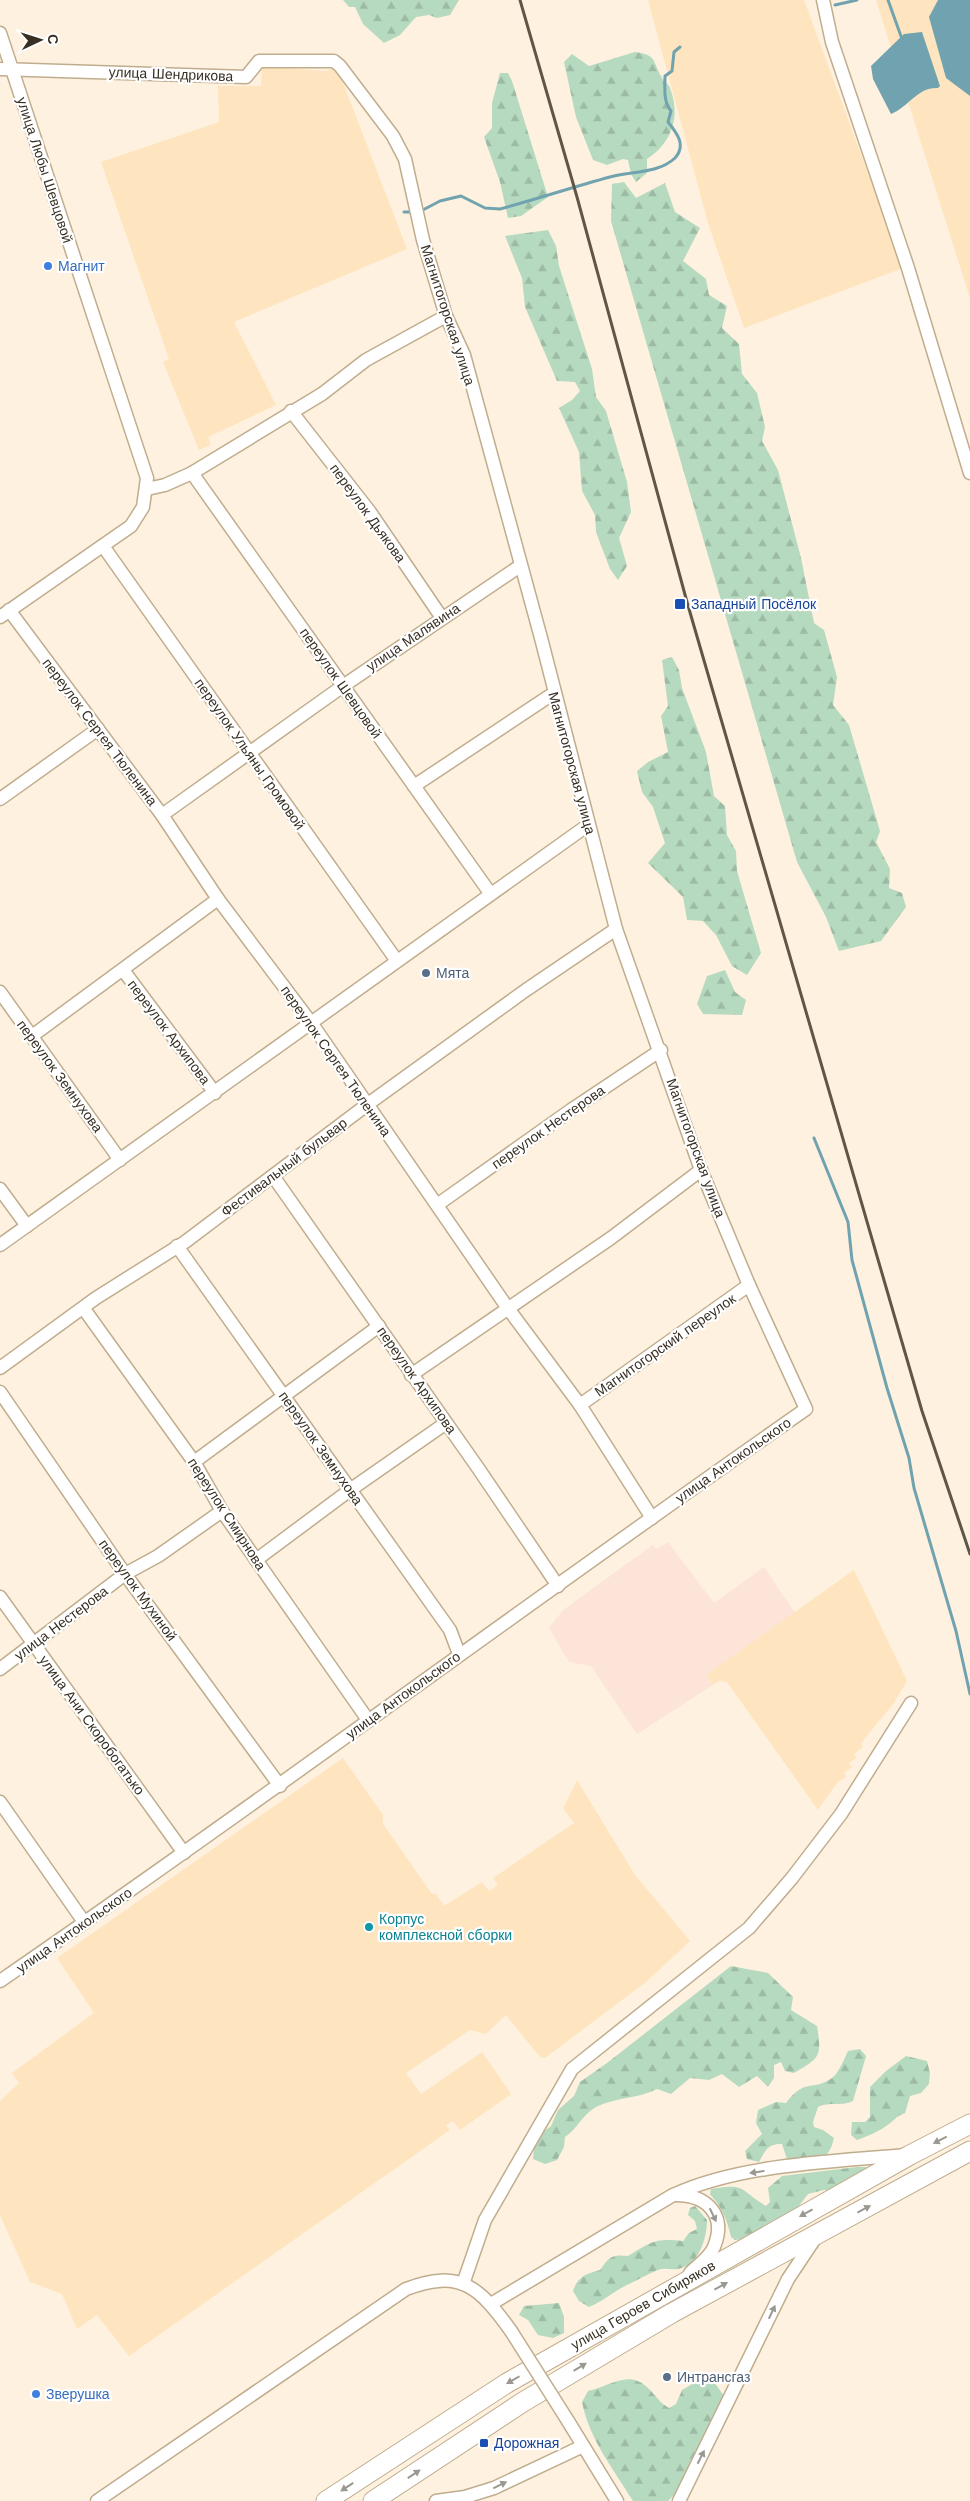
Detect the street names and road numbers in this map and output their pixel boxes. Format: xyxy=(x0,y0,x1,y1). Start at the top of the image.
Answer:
street label: улица Шендрикова xyxy=(108,64,234,84)
street label: улица Любы Шевцовой xyxy=(14,95,76,245)
street label: Магнитогорская улица xyxy=(418,243,478,387)
street label: переулок Дьякова xyxy=(327,461,409,566)
street label: улица Малявина xyxy=(363,600,463,674)
street label: переулок Шевцовой xyxy=(297,625,385,741)
street label: переулок Сергея Тюленина xyxy=(39,655,161,809)
street label: переулок Ульяны Громовой xyxy=(192,675,308,833)
street label: Магнитогорская улица xyxy=(545,690,599,836)
street label: переулок Архипова xyxy=(124,977,214,1088)
street label: переулок Сергея Тюленина xyxy=(278,983,394,1140)
street label: переулок Земнухова xyxy=(14,1017,106,1135)
street label: Магнитогорская улица xyxy=(663,1076,729,1220)
street label: переулок Нестерова xyxy=(489,1082,608,1172)
street label: Фестивальный бульвар xyxy=(218,1114,350,1220)
street label: Магнитогорский переулок xyxy=(592,1290,739,1400)
street label: переулок Архипова xyxy=(374,1324,460,1437)
street label: переулок Земнухова xyxy=(276,1388,366,1508)
street label: улица Антокольского xyxy=(672,1414,794,1506)
street label: переулок Смирнова xyxy=(185,1455,269,1573)
street label: переулок Мухиной xyxy=(96,1536,180,1644)
street label: улица Нестерова xyxy=(11,1583,111,1663)
street label: улица Антокольского xyxy=(343,1648,463,1742)
street label: улица Ани Скоробогатько xyxy=(36,1652,148,1798)
street label: улица Антокольского xyxy=(13,1884,135,1976)
street label: улица Героев Сибиряков xyxy=(568,2257,718,2353)

